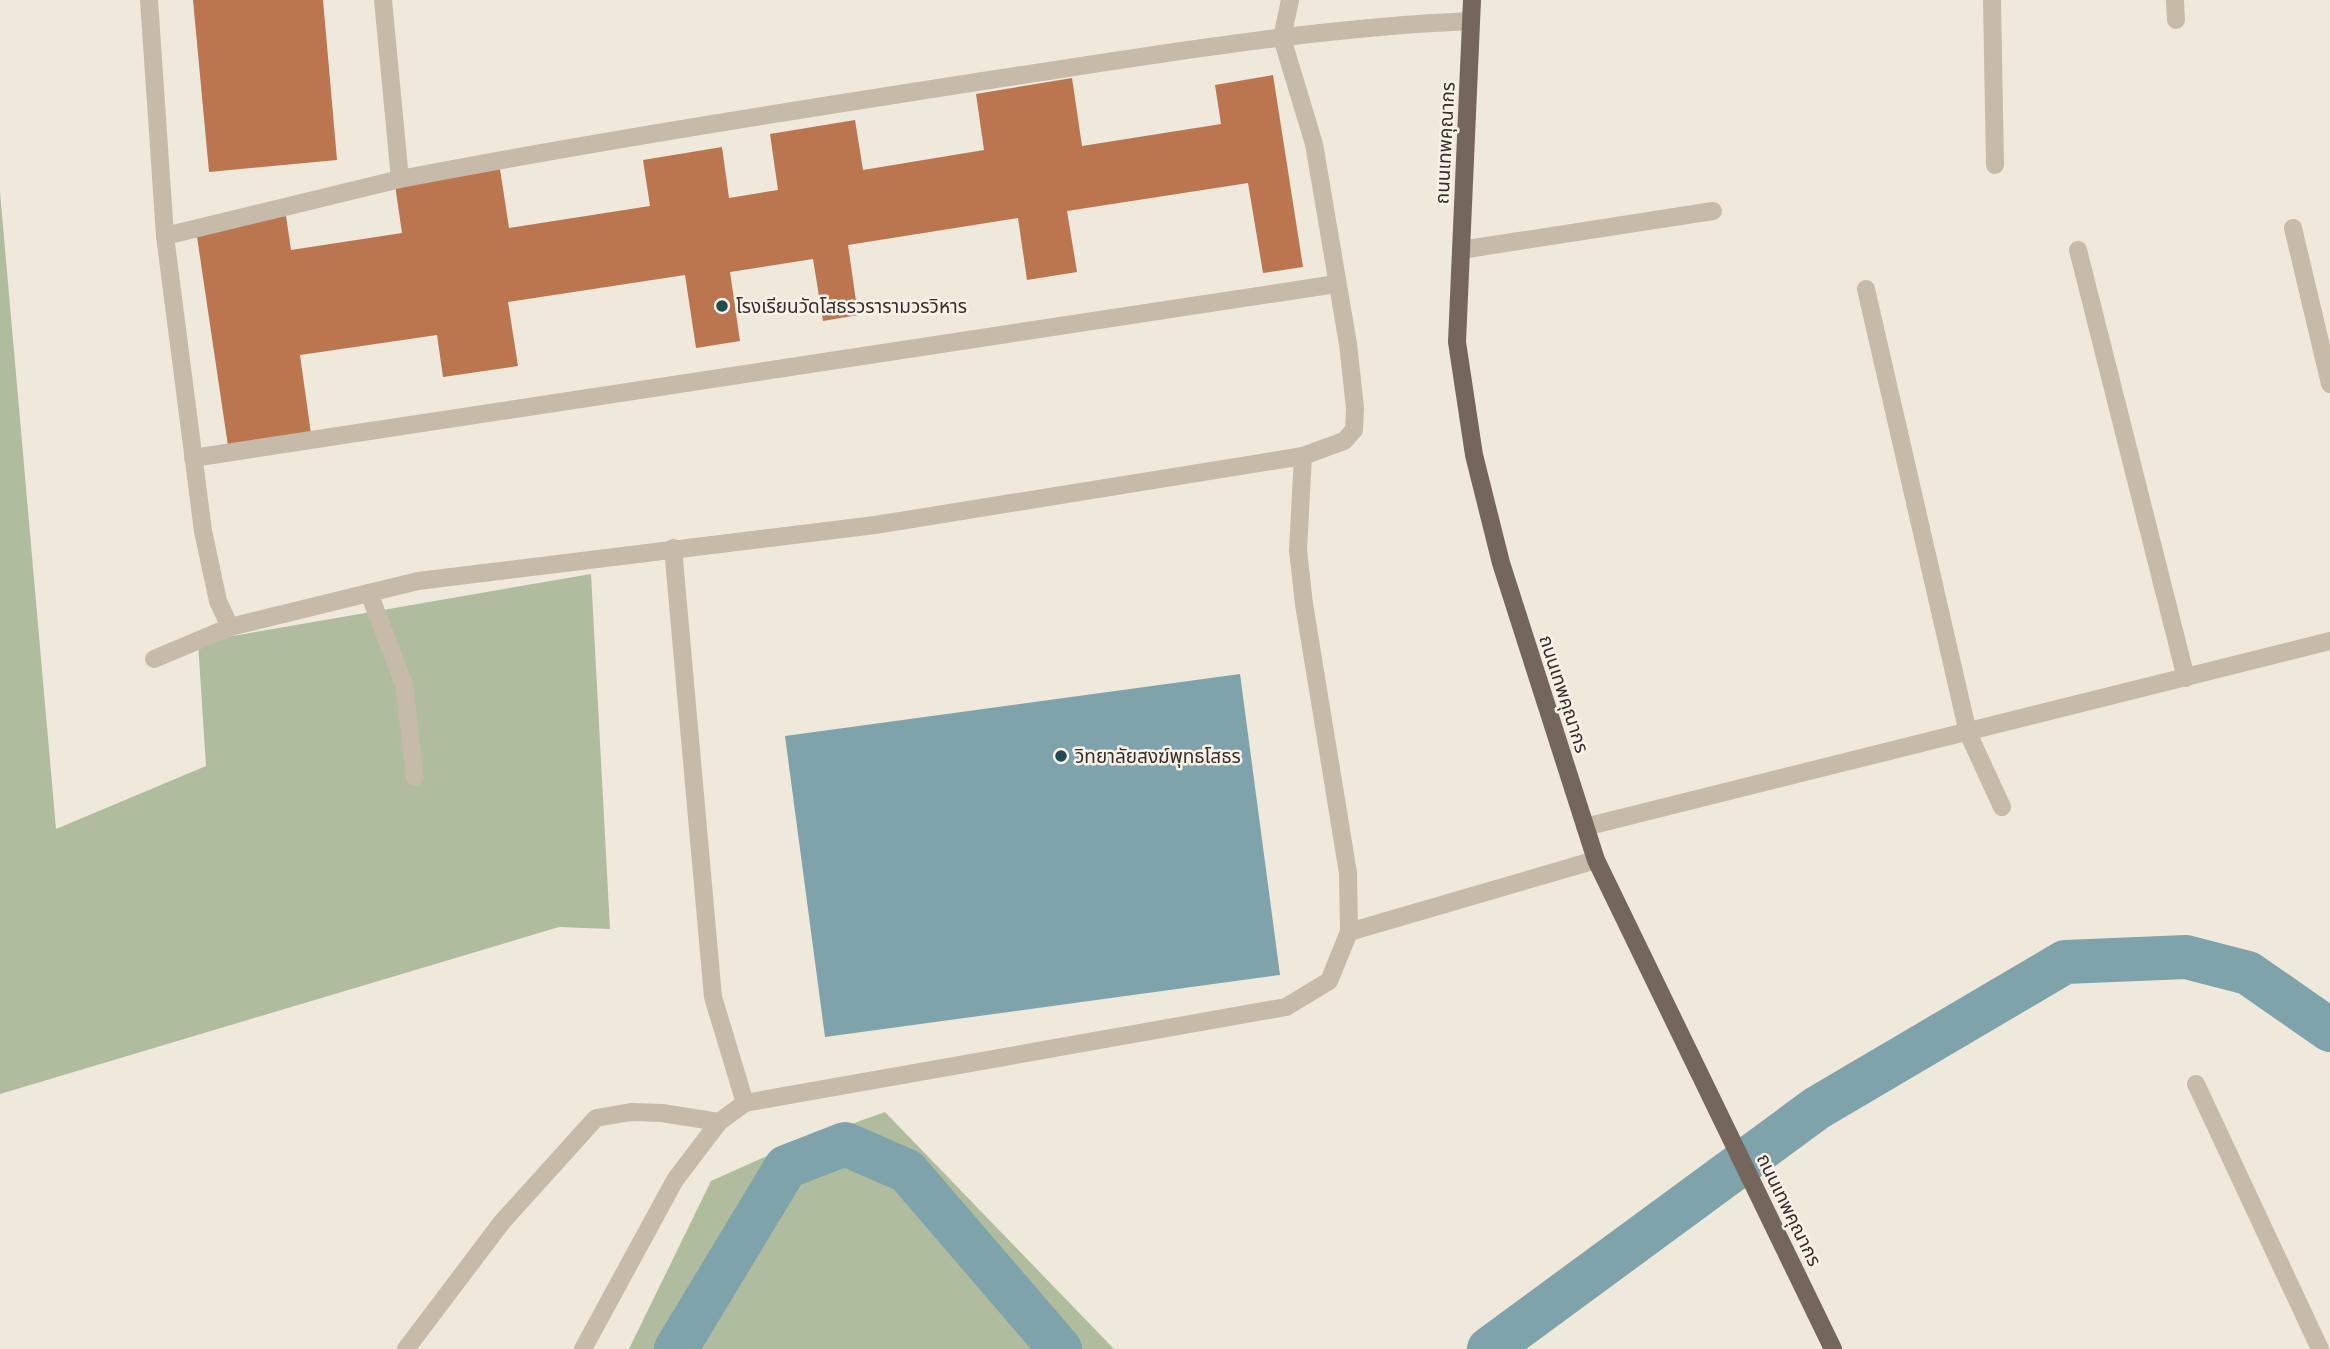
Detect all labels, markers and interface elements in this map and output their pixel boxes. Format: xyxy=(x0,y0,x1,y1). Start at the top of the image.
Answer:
street label: ถนนเทพคุณากร xyxy=(1429,81,1461,205)
place label: โรงเรียนวัดโสธรวรารามวรวิหาร xyxy=(736,294,967,319)
marker: โรงเรียนวัดโสธรวรารามวรวิหาร xyxy=(714,298,730,314)
street label: ถนนเทพคุณากร xyxy=(1533,632,1595,756)
place label: วิทยาลัยสงฆ์พุทธโสธร xyxy=(1075,744,1241,769)
marker: วิทยาลัยสงฆ์พุทธโสธร xyxy=(1053,748,1069,764)
street label: ถนนเทพคุณากร xyxy=(1751,1149,1827,1271)

